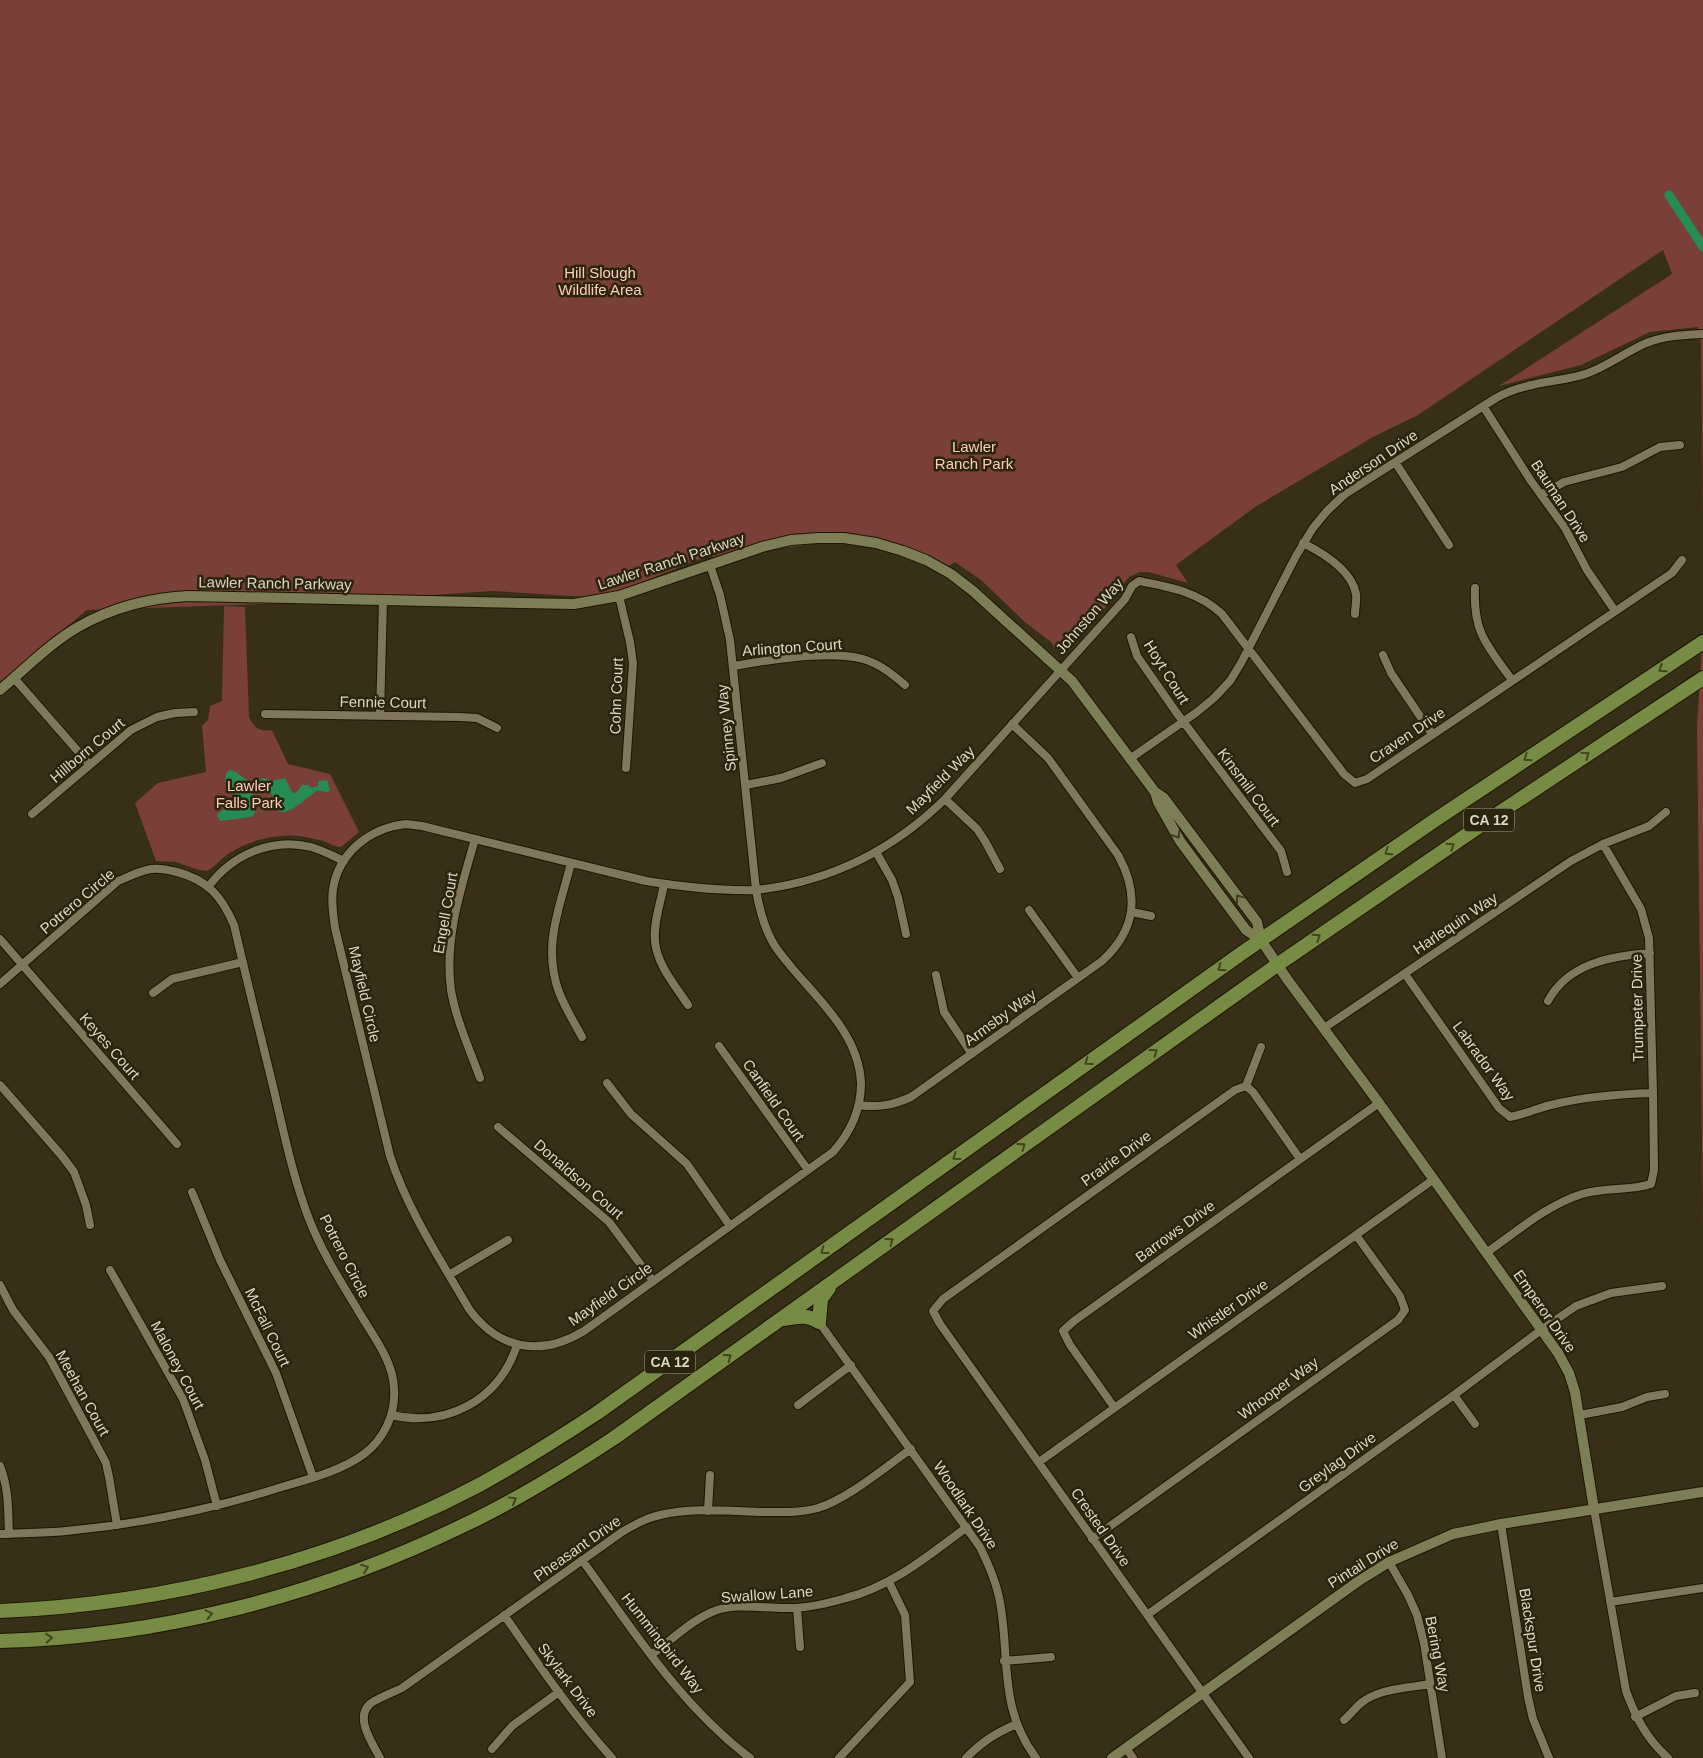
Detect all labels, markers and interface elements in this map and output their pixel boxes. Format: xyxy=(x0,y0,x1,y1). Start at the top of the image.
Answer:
park label: Hill Slough Wildlife Area xyxy=(558,264,642,298)
street label: Anderson Drive xyxy=(1325,426,1421,498)
park label: Lawler Ranch Park xyxy=(935,438,1014,472)
street label: Bauman Drive xyxy=(1528,457,1594,545)
street label: Lawler Ranch Parkway xyxy=(595,529,747,593)
street label: Lawler Ranch Parkway xyxy=(198,573,352,593)
street label: Johnston Way xyxy=(1052,574,1127,657)
street label: Arlington Court xyxy=(741,635,843,659)
street label: Hoyt Court xyxy=(1141,637,1194,708)
street label: Cohn Court xyxy=(606,657,626,735)
one-way arrow xyxy=(1659,663,1668,672)
street label: Spinney Way xyxy=(713,683,739,773)
street label: Fennie Court xyxy=(339,693,427,711)
street label: Craven Drive xyxy=(1366,703,1448,767)
street label: Hillborn Court xyxy=(46,713,128,786)
street label: Mayfield Way xyxy=(902,742,978,818)
street label: Kinsmill Court xyxy=(1214,745,1284,830)
one-way arrow xyxy=(1523,752,1532,762)
one-way arrow xyxy=(1580,752,1590,761)
park label: Lawler Falls Park xyxy=(216,777,283,811)
road number: CA 12 xyxy=(1464,808,1514,832)
one-way arrow xyxy=(1170,830,1180,839)
one-way arrow xyxy=(1446,842,1455,852)
one-way arrow xyxy=(1384,846,1393,855)
street label: Potrero Circle xyxy=(36,865,118,937)
street label: Engell Court xyxy=(429,870,461,955)
street label: Harlequin Way xyxy=(1410,888,1501,957)
one-way arrow xyxy=(1236,895,1244,904)
one-way arrow xyxy=(1311,934,1321,943)
street label: Mayfield Circle xyxy=(346,944,384,1044)
street label: Trumpeter Drive xyxy=(1628,954,1646,1062)
one-way arrow xyxy=(1217,962,1227,971)
street label: Armsby Way xyxy=(961,985,1040,1049)
street label: Keyes Court xyxy=(77,1009,144,1083)
street label: Labrador Way xyxy=(1450,1018,1519,1104)
one-way arrow xyxy=(1148,1049,1158,1058)
street label: Canfield Court xyxy=(740,1056,809,1145)
one-way arrow xyxy=(1084,1056,1094,1065)
street label: Prairie Drive xyxy=(1078,1127,1154,1189)
street label: Donaldson Court xyxy=(531,1136,628,1223)
one-way arrow xyxy=(1016,1143,1026,1152)
one-way arrow xyxy=(952,1151,962,1160)
street label: Barrows Drive xyxy=(1132,1196,1218,1266)
street label: Potrero Circle xyxy=(317,1211,373,1301)
one-way arrow xyxy=(884,1238,893,1247)
one-way arrow xyxy=(820,1245,830,1254)
street label: Mayfield Circle xyxy=(565,1259,655,1329)
street label: Emperor Drive xyxy=(1510,1267,1580,1355)
street label: Whistler Drive xyxy=(1185,1275,1271,1343)
street label: McFall Court xyxy=(242,1285,295,1370)
street label: Maloney Court xyxy=(148,1318,209,1413)
street label: Meehan Court xyxy=(53,1347,114,1439)
road number: CA 12 xyxy=(645,1350,695,1374)
street label: Whooper Way xyxy=(1235,1353,1322,1423)
one-way arrow xyxy=(722,1354,732,1363)
street label: Greylag Drive xyxy=(1295,1428,1379,1496)
street label: Woodlark Drive xyxy=(930,1458,1002,1552)
street label: Crested Drive xyxy=(1068,1485,1134,1569)
one-way arrow xyxy=(507,1496,516,1506)
street label: Pheasant Drive xyxy=(530,1512,624,1584)
street label: Pintail Drive xyxy=(1325,1535,1401,1591)
one-way arrow xyxy=(360,1564,369,1574)
street label: Swallow Lane xyxy=(720,1582,814,1606)
street label: Blackspur Drive xyxy=(1516,1587,1550,1693)
street label: Hummingbird Way xyxy=(618,1589,708,1697)
one-way arrow xyxy=(205,1609,214,1620)
street label: Bering Way xyxy=(1422,1615,1454,1694)
one-way arrow xyxy=(45,1633,53,1644)
street label: Skylark Drive xyxy=(535,1640,601,1720)

